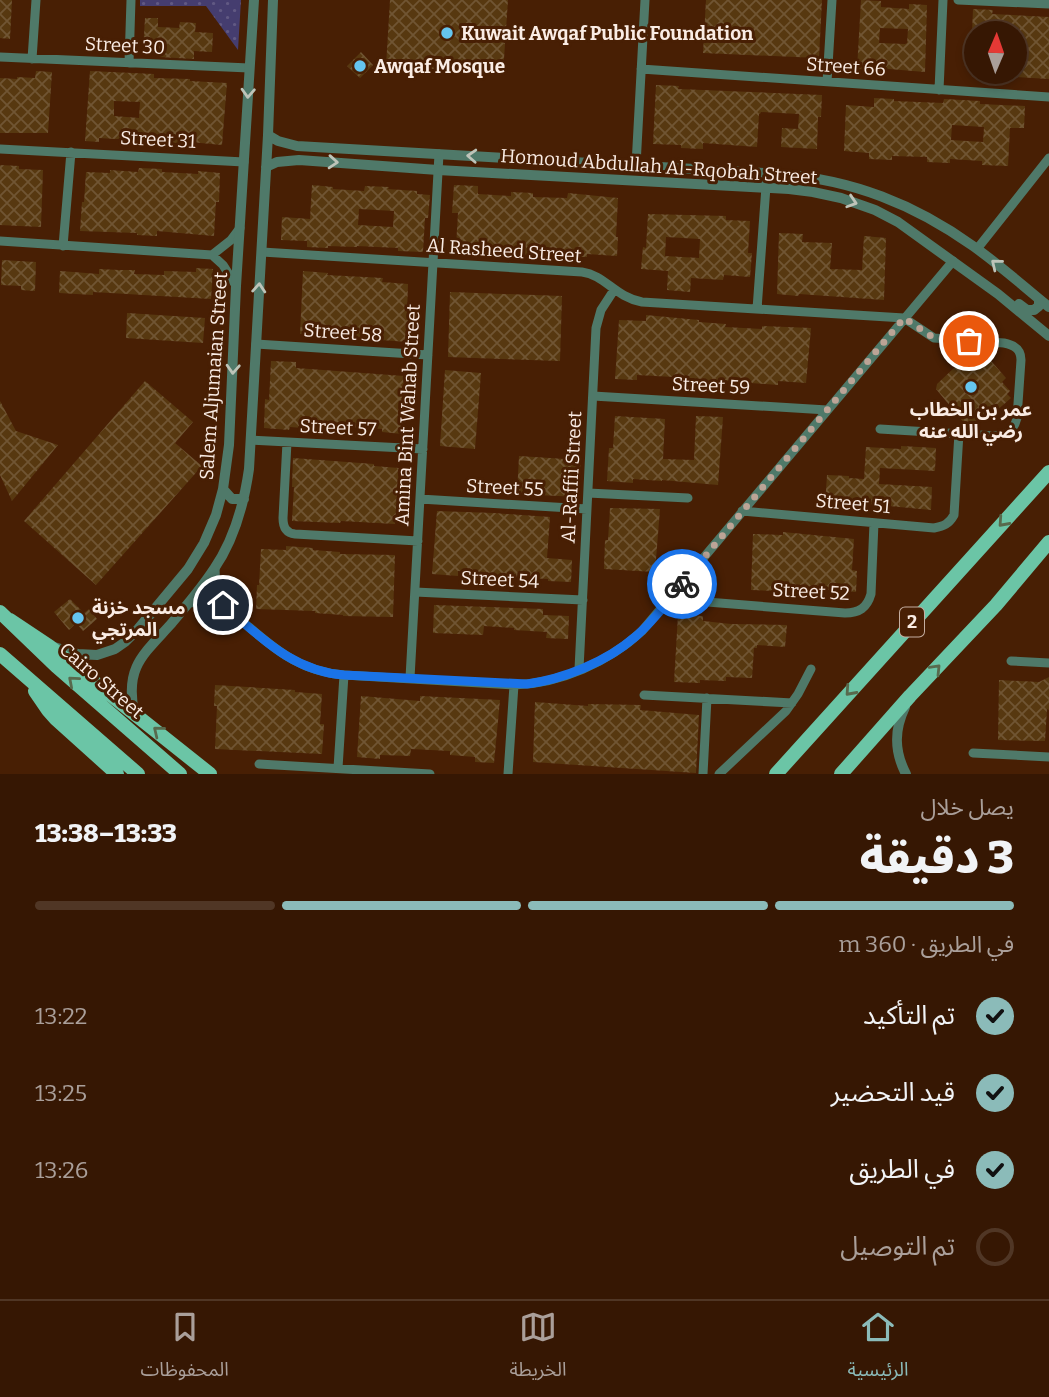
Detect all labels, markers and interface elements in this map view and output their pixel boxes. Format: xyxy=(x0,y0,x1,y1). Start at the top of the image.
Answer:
north arrow xyxy=(964,21,1027,84)
map controls xyxy=(964,21,1027,84)
place label: Kuwait Awqaf Public Foundation xyxy=(461,22,754,45)
marker: Kuwait Awqaf Public Foundation xyxy=(439,25,455,41)
street label: Street 30 xyxy=(84,32,166,59)
street label: Street 66 xyxy=(805,52,887,81)
place label: Awqaf Mosque xyxy=(374,55,505,78)
marker: Awqaf Mosque xyxy=(352,58,368,74)
one-way arrow xyxy=(240,87,255,98)
street label: Street 31 xyxy=(119,126,197,153)
street label: Homoud Abdullah Al-Rqobah Street xyxy=(500,144,818,189)
one-way arrow xyxy=(467,148,478,163)
one-way arrow xyxy=(328,154,339,169)
one-way arrow xyxy=(845,194,858,208)
street label: Al Rasheed Street xyxy=(426,234,582,267)
one-way arrow xyxy=(991,260,1004,272)
street label: Salem Aljumaian Street xyxy=(195,271,232,481)
one-way arrow xyxy=(251,282,266,293)
street label: Amina Bint Wahab Street xyxy=(390,303,425,527)
pin xyxy=(939,311,999,371)
street label: Street 58 xyxy=(303,318,383,347)
icon: bag xyxy=(950,322,988,360)
one-way arrow xyxy=(226,363,241,374)
street label: Street 59 xyxy=(671,372,751,399)
marker: عمر بن الخطاب رضي الله عنه xyxy=(963,379,979,395)
place label: عمر بن الخطاب رضي الله عنه xyxy=(910,398,1032,446)
street label: Al-Raffii Street xyxy=(557,410,586,544)
street label: Street 57 xyxy=(299,414,377,441)
street label: Street 55 xyxy=(466,474,544,501)
street label: Street 51 xyxy=(815,489,892,518)
one-way arrow xyxy=(999,514,1011,527)
courier xyxy=(647,549,717,619)
icon: bike xyxy=(663,565,701,603)
street label: Street 54 xyxy=(460,566,540,593)
pin xyxy=(193,575,253,635)
street label: Street 52 xyxy=(772,578,850,605)
icon: home xyxy=(204,586,242,624)
place label: مسجد خزنة المرتجي xyxy=(92,596,186,644)
road number: 2 xyxy=(900,608,924,636)
marker: مسجد خزنة المرتجي xyxy=(70,610,86,626)
street label: Cairo Street xyxy=(55,638,149,723)
one-way arrow xyxy=(927,664,940,677)
one-way arrow xyxy=(68,677,81,689)
one-way arrow xyxy=(846,683,859,696)
one-way arrow xyxy=(153,726,165,739)
text: يصل خلال xyxy=(921,793,1014,821)
text: 13:33–13:38 xyxy=(35,818,177,849)
text: 3 دقيقة xyxy=(859,830,1014,885)
text: في الطريق · 360 m xyxy=(839,930,1014,958)
icon: check xyxy=(976,997,1014,1035)
text: تم التأكيد xyxy=(863,1000,955,1031)
text: 13:22 xyxy=(35,1002,87,1030)
icon: check xyxy=(976,1074,1014,1112)
text: قيد التحضير xyxy=(831,1077,955,1108)
text: 13:25 xyxy=(35,1079,87,1107)
icon: check xyxy=(976,1151,1014,1189)
text: في الطريق xyxy=(849,1154,955,1185)
text: 13:26 xyxy=(35,1156,88,1184)
text: تم التوصيل xyxy=(840,1231,955,1262)
tab: المحفوظات xyxy=(140,1308,229,1390)
tab: الخريطة xyxy=(510,1308,567,1390)
tab: الرئيسية xyxy=(847,1308,909,1390)

